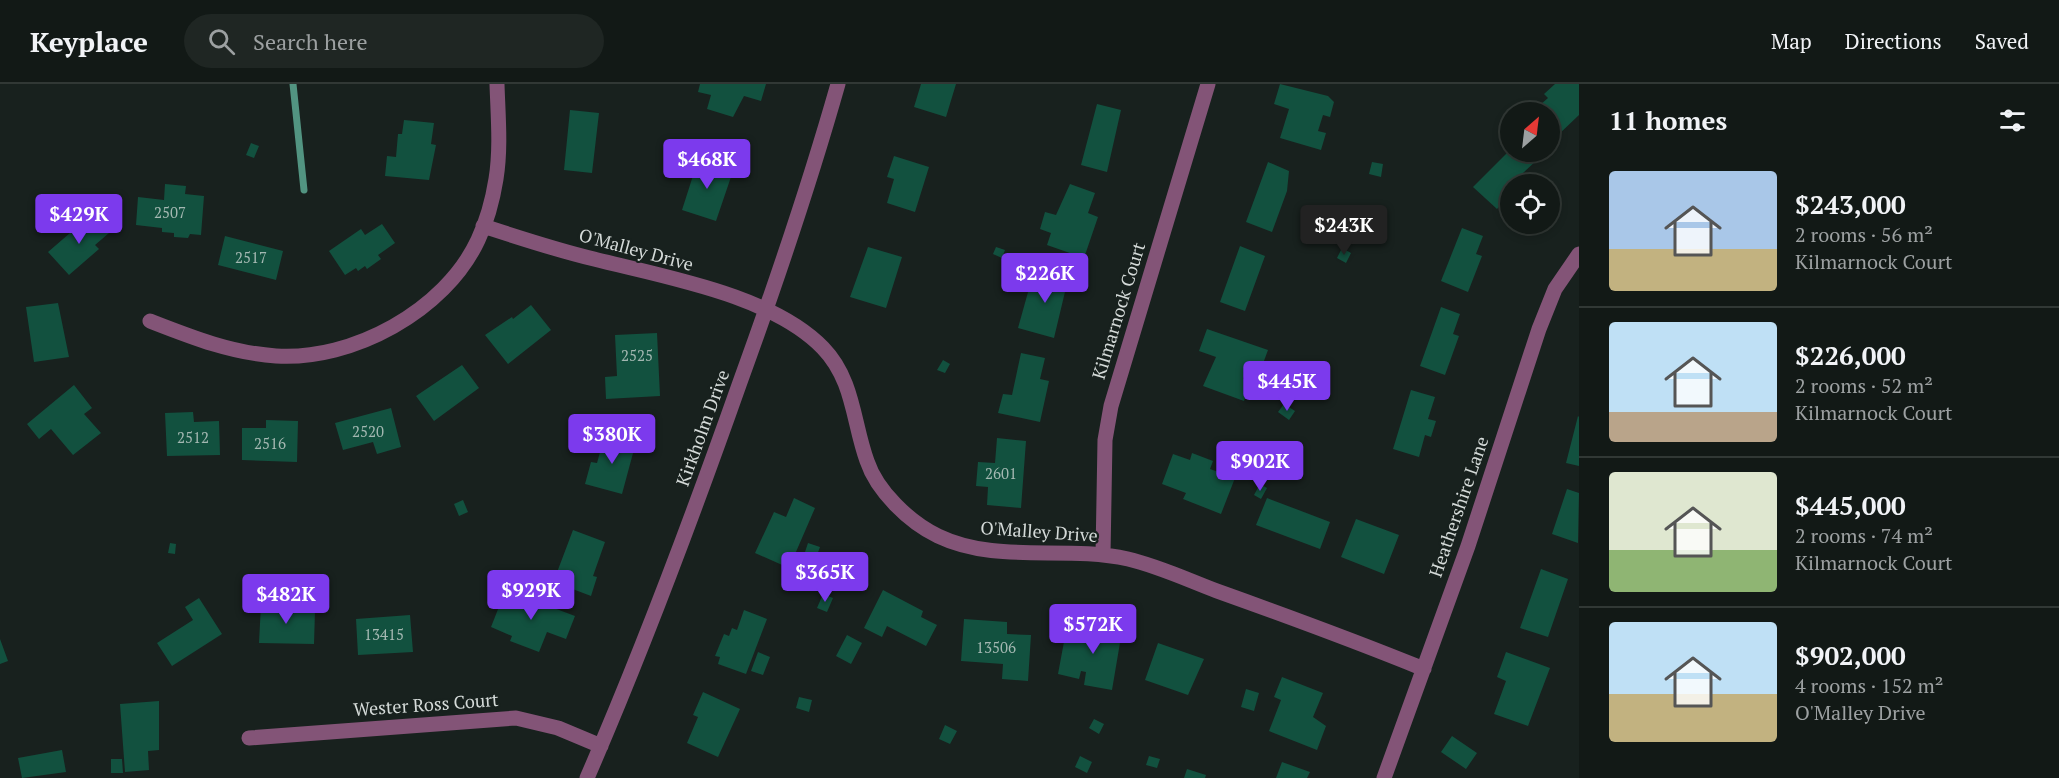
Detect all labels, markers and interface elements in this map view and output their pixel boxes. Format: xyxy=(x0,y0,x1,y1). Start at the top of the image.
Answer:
search box xyxy=(184,14,604,68)
text: Keyplace xyxy=(30,23,148,60)
icon: search xyxy=(205,25,238,58)
text: Search here xyxy=(253,27,368,56)
text: Map xyxy=(1771,27,1812,55)
text: Directions xyxy=(1845,27,1942,55)
text: Saved xyxy=(1975,27,2029,55)
north arrow xyxy=(1500,102,1560,162)
map controls xyxy=(1500,102,1560,234)
text: 11 homes xyxy=(1609,103,1727,137)
icon: filters xyxy=(1996,104,2029,137)
pin: $468K xyxy=(665,139,749,190)
text: $468K xyxy=(677,145,737,172)
button: locate xyxy=(1500,174,1560,234)
text: $243,000 xyxy=(1795,187,1906,221)
pin: $429K xyxy=(37,194,121,245)
icon: home xyxy=(1657,195,1729,267)
text: $429K xyxy=(49,200,109,227)
house number: 2507 xyxy=(154,202,186,222)
pin: $243K xyxy=(1302,205,1386,256)
text: $243K xyxy=(1314,211,1374,238)
text: 2 rooms · 56 m² xyxy=(1795,221,1933,248)
street label: O'Malley Drive xyxy=(576,222,696,276)
street label: Kilmarnock Court xyxy=(1086,239,1150,382)
house number: 2517 xyxy=(235,247,267,267)
text: Kilmarnock Court xyxy=(1795,248,1952,275)
pin: $226K xyxy=(1003,253,1087,304)
text: $226K xyxy=(1015,259,1075,286)
text: $226,000 xyxy=(1795,338,1906,372)
house number: 2525 xyxy=(621,345,653,365)
icon: home xyxy=(1657,346,1729,418)
pin: $445K xyxy=(1245,361,1329,412)
street label: Kirkholm Drive xyxy=(670,366,734,489)
text: $445K xyxy=(1257,367,1317,394)
text: 2 rooms · 52 m² xyxy=(1795,372,1933,399)
text: Kilmarnock Court xyxy=(1795,399,1952,426)
pin: $380K xyxy=(570,414,654,465)
text: $380K xyxy=(582,420,642,447)
house number: 2520 xyxy=(352,421,384,441)
house number: 2512 xyxy=(177,427,209,447)
house number: 2516 xyxy=(254,433,286,453)
street label: Heathershire Lane xyxy=(1423,433,1493,580)
pin: $902K xyxy=(1218,441,1302,492)
text: $902K xyxy=(1230,447,1290,474)
house number: 2601 xyxy=(985,463,1017,483)
text: $445,000 xyxy=(1795,488,1906,522)
icon: home xyxy=(1657,496,1729,568)
street label: O'Malley Drive xyxy=(980,515,1099,547)
text: 2 rooms · 74 m² xyxy=(1795,522,1933,549)
text: Kilmarnock Court xyxy=(1795,549,1952,576)
pin: $365K xyxy=(783,552,867,603)
text: $365K xyxy=(795,558,855,585)
pin: $929K xyxy=(489,570,573,621)
pin: $482K xyxy=(244,574,328,625)
text: $929K xyxy=(501,576,561,603)
text: $482K xyxy=(256,580,316,607)
pin: $572K xyxy=(1051,604,1135,655)
text: $572K xyxy=(1063,610,1123,637)
house number: 13415 xyxy=(364,624,404,644)
house number: 13506 xyxy=(976,637,1016,657)
text: $902,000 xyxy=(1795,638,1906,672)
icon: home xyxy=(1657,646,1729,718)
text: 4 rooms · 152 m² xyxy=(1795,672,1943,699)
street label: Wester Ross Court xyxy=(352,687,500,721)
text: O'Malley Drive xyxy=(1795,699,1926,726)

